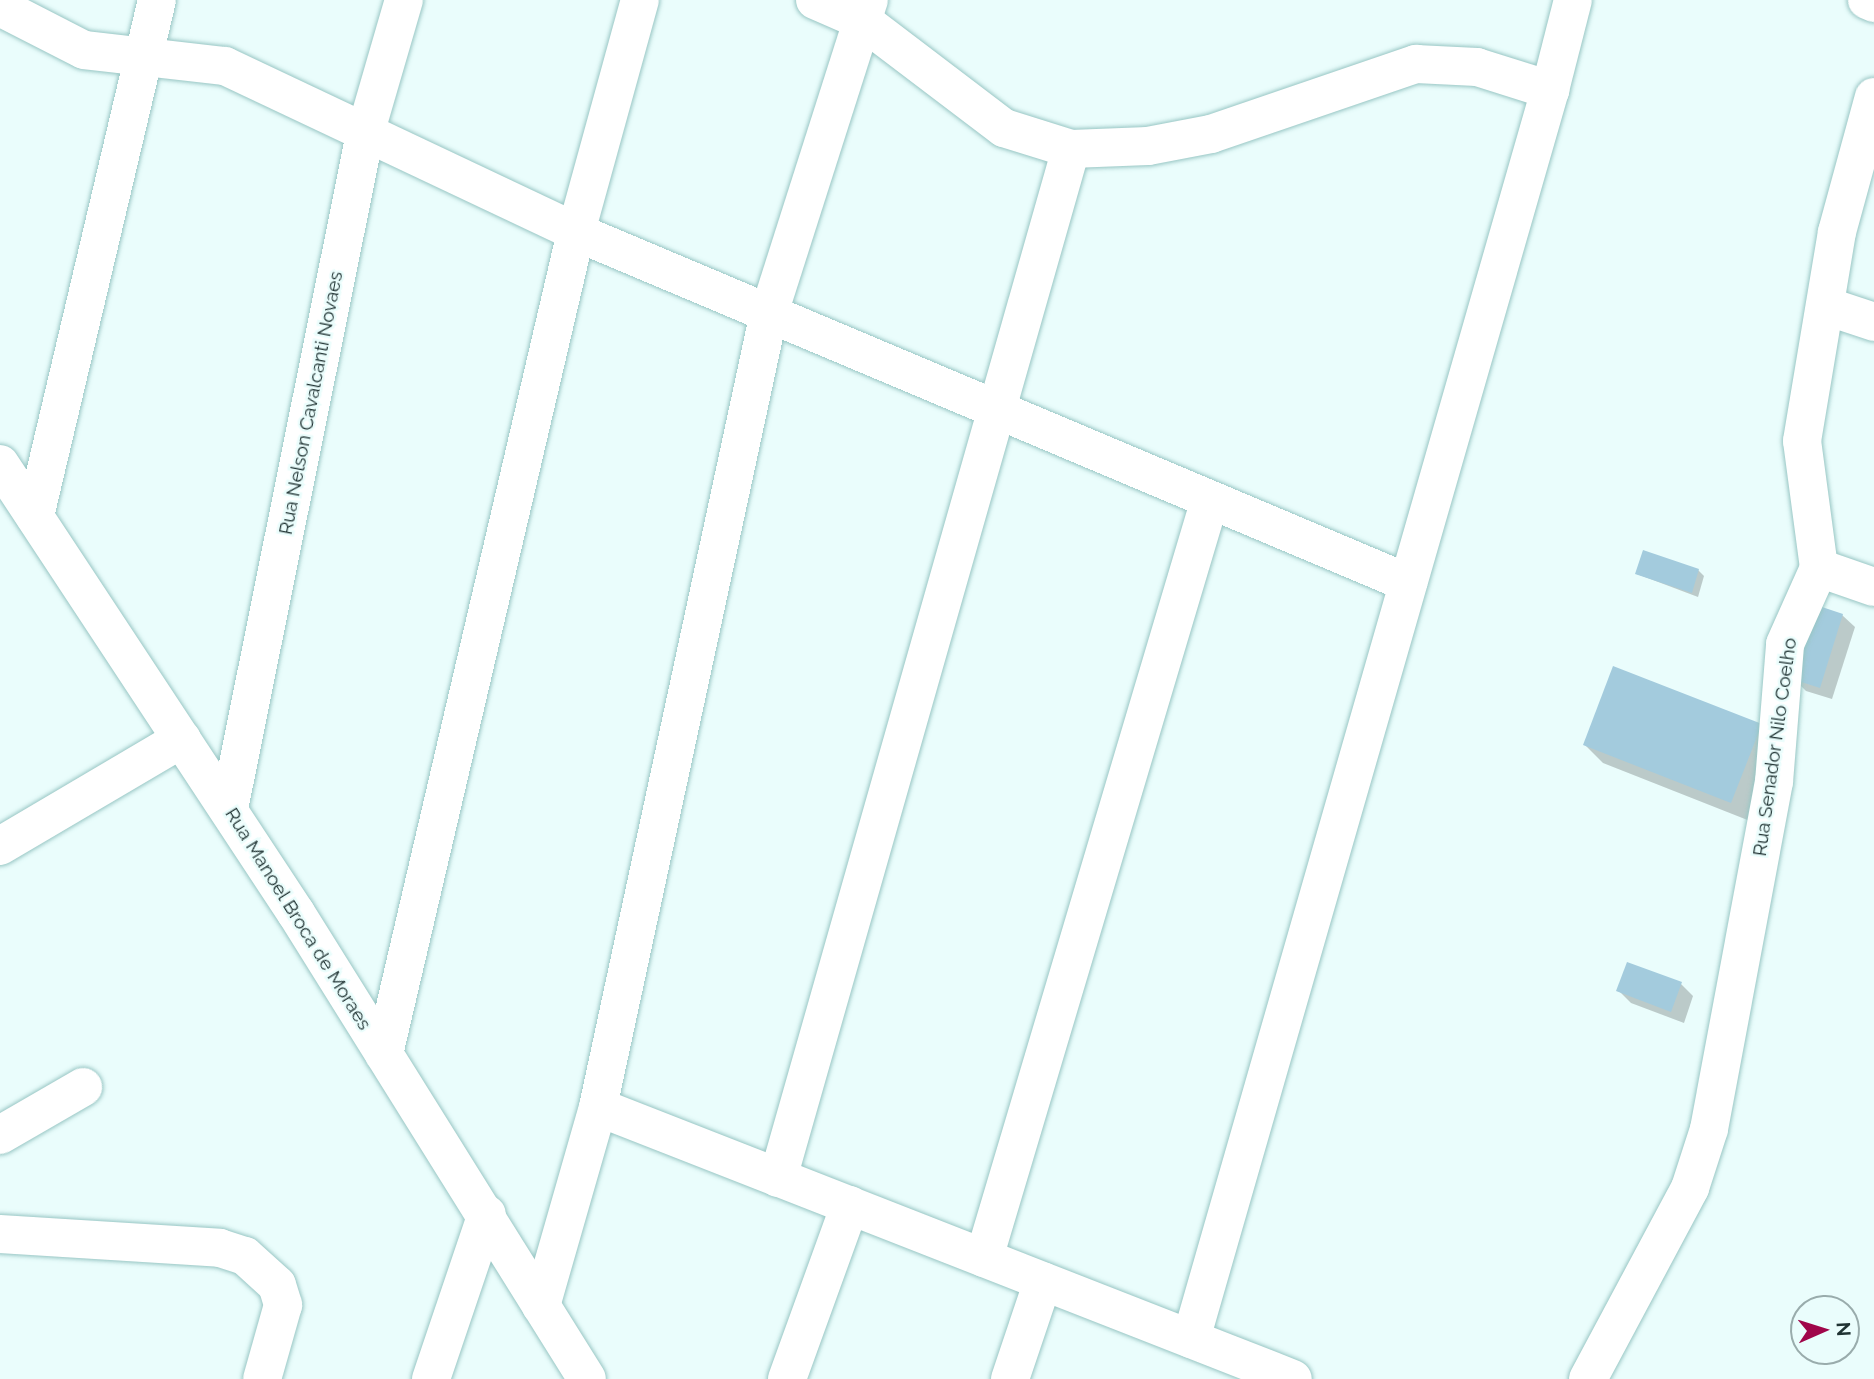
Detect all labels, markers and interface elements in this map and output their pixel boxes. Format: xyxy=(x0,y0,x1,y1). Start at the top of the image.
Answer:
street label: Rua Nelson Cavalcanti Novaes xyxy=(274,269,348,537)
street label: Rua Senador Nilo Coelho xyxy=(1748,636,1802,858)
street label: Rua Manoel Broca de Moraes xyxy=(220,804,376,1034)
north arrow xyxy=(1790,1295,1860,1365)
text: N xyxy=(1833,1321,1855,1337)

